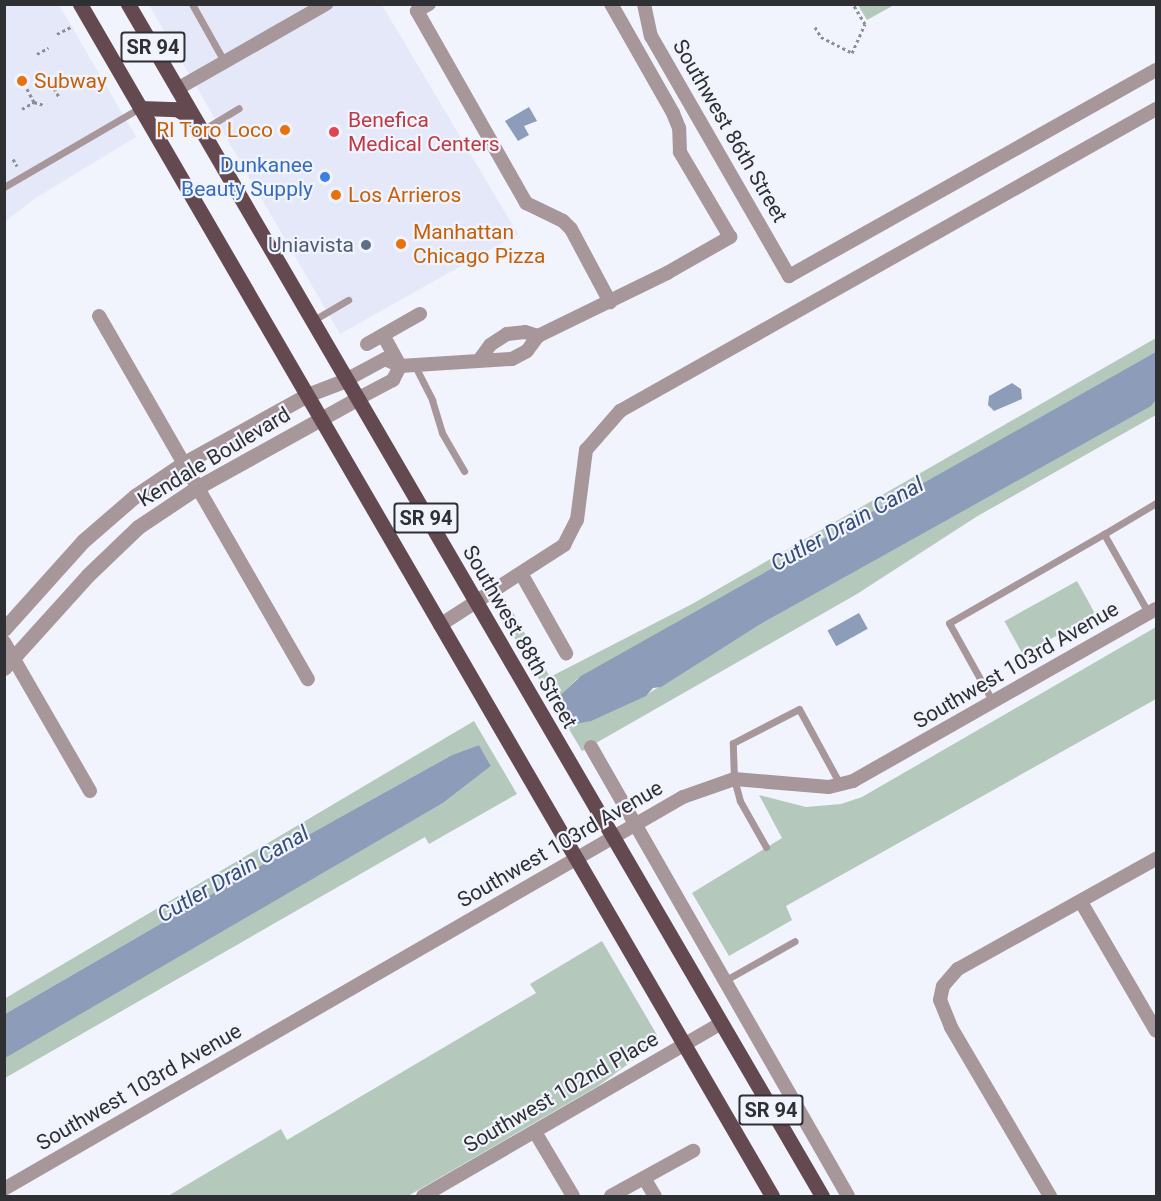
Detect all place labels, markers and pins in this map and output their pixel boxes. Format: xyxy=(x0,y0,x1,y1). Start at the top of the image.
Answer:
place label: Subway xyxy=(34,68,107,94)
marker: Subway xyxy=(15,74,29,88)
place label: Benefica Medical Centers xyxy=(348,107,500,157)
place label: Rl Toro Loco xyxy=(156,117,273,143)
marker: Rl Toro Loco xyxy=(278,123,292,137)
marker: Benefica Medical Centers xyxy=(325,123,343,141)
place label: Dunkanee Beauty Supply xyxy=(181,152,313,202)
marker: Dunkanee Beauty Supply xyxy=(318,170,332,184)
place label: Los Arrieros xyxy=(348,182,461,208)
marker: Los Arrieros xyxy=(329,188,343,202)
place label: Manhattan Chicago Pizza xyxy=(413,219,545,269)
place label: Uniavista xyxy=(268,232,354,258)
marker: Manhattan Chicago Pizza xyxy=(394,237,408,251)
marker: Uniavista xyxy=(359,238,373,252)

